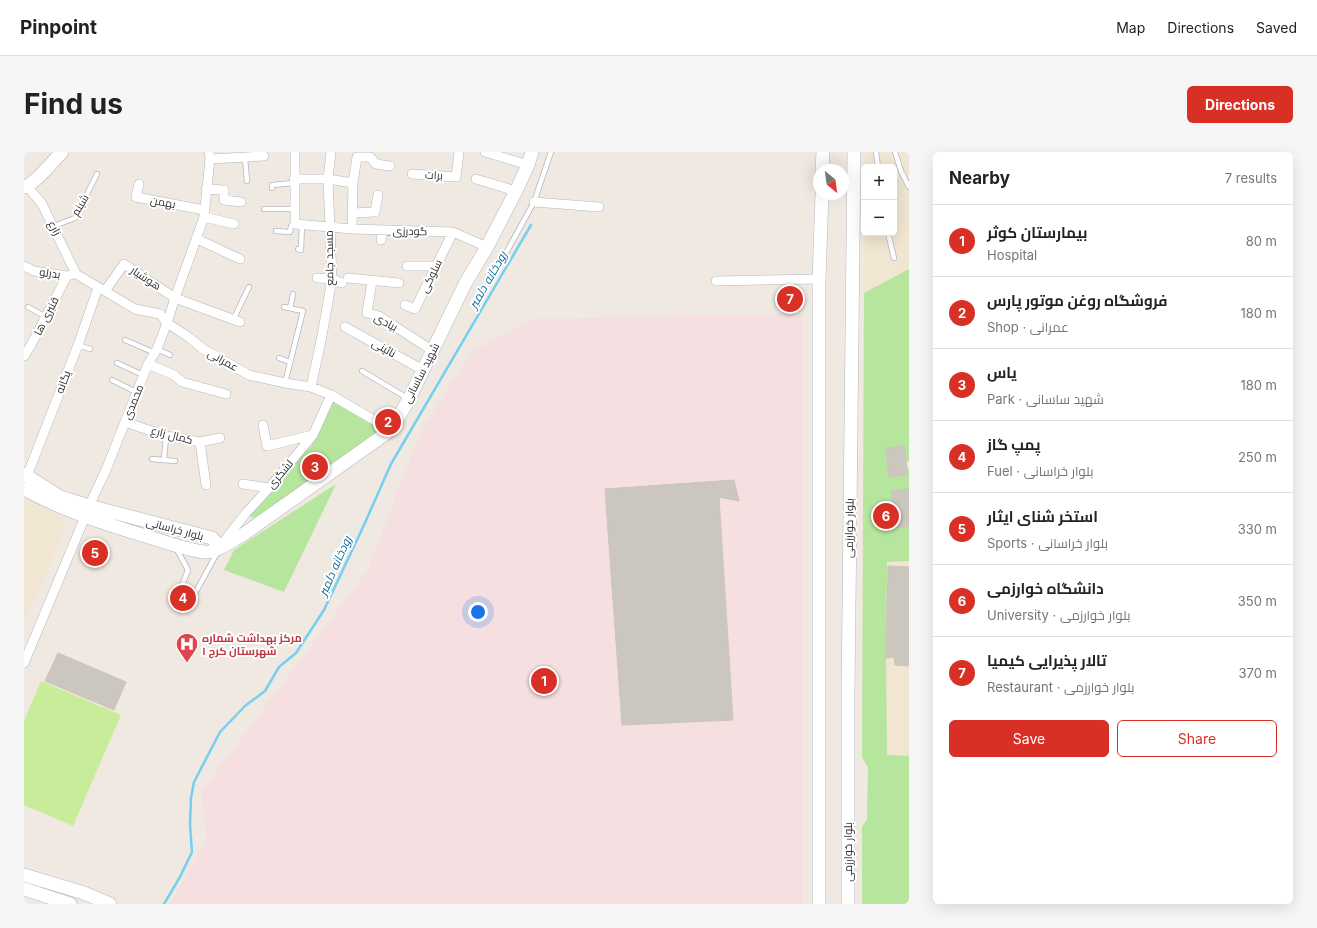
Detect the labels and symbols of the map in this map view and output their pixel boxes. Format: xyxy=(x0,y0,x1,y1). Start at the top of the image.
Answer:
north arrow xyxy=(813,164,849,200)
street label: برات xyxy=(425,168,443,182)
street label: شبنم xyxy=(68,192,93,219)
street label: بهمن xyxy=(149,193,177,211)
street label: زارع xyxy=(45,218,65,238)
street label: گودرزی xyxy=(393,224,427,238)
street label: مسجد جامع xyxy=(322,230,337,286)
water label: رودخانه دلمبر xyxy=(464,248,510,313)
street label: سلوکی xyxy=(417,257,445,295)
street label: هوشیار xyxy=(127,262,164,293)
street label: بدرلو xyxy=(39,265,61,281)
pin: 7 xyxy=(777,284,803,314)
street label: قنبری ها xyxy=(30,294,62,338)
street label: بیادی xyxy=(372,310,400,334)
street label: نائینی xyxy=(370,336,399,360)
street label: شهید ساسانی xyxy=(400,340,442,406)
street label: عمرانی xyxy=(205,346,241,374)
street label: یگانه xyxy=(52,369,74,395)
street label: محمدی xyxy=(120,382,146,422)
pin: 2 xyxy=(375,407,401,437)
street label: کمال زارع xyxy=(149,423,195,448)
pin: 3 xyxy=(302,452,328,482)
street label: لشگری xyxy=(264,457,296,491)
street label: بلوار خوارزمی xyxy=(841,498,857,558)
pin: 6 xyxy=(873,501,899,531)
street label: بلوار خراسانی xyxy=(145,515,205,543)
water label: رودخانه دلمبر xyxy=(314,533,355,600)
pin: 5 xyxy=(82,538,108,568)
pin: 4 xyxy=(170,583,196,613)
your location xyxy=(468,602,488,622)
hospital icon: مرکز بهداشت شماره ۱ شهرستان کرج xyxy=(174,631,200,664)
place label: مرکز بهداشت شماره ۱ شهرستان کرج xyxy=(202,631,302,659)
pin: 1 xyxy=(531,666,557,696)
street label: بلوار خوارزمی xyxy=(841,822,855,882)

